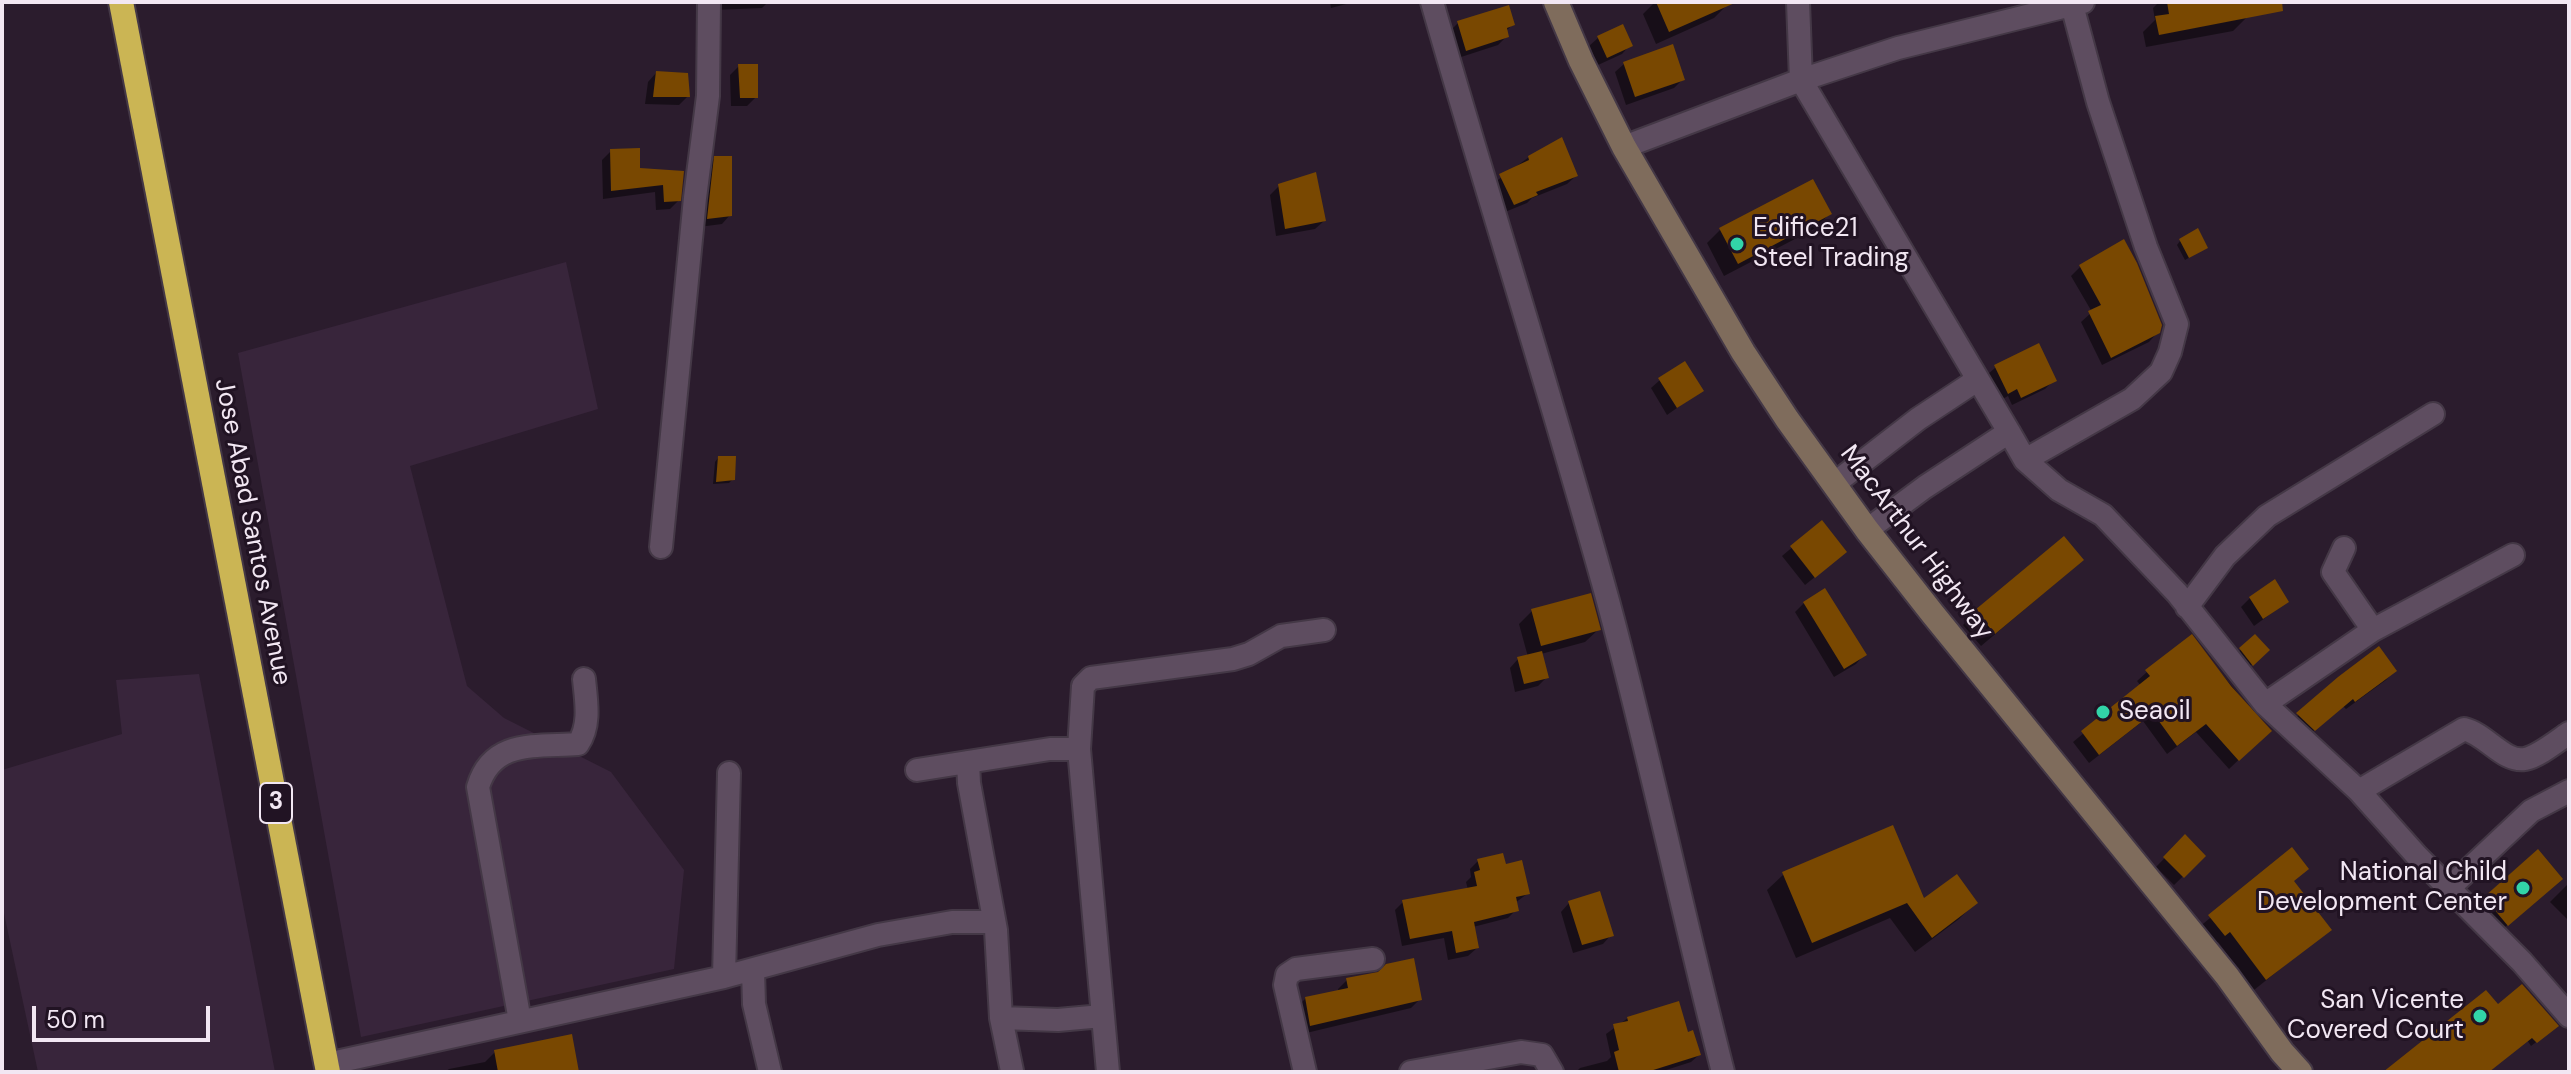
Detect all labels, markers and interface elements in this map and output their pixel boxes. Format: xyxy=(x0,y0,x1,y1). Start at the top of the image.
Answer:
place label: Edifice21 Steel Trading xyxy=(1753,213,1909,274)
marker: Edifice21 Steel Trading xyxy=(1728,235,1746,253)
street label: Jose Abad Santos Avenue xyxy=(207,376,297,688)
street label: MacArthur Highway xyxy=(1833,440,1999,646)
place label: Seaoil xyxy=(2119,696,2190,728)
marker: Seaoil xyxy=(2094,703,2112,721)
road number: 3 xyxy=(260,783,292,823)
place label: National Child Development Center xyxy=(2257,857,2507,918)
marker: National Child Development Center xyxy=(2514,879,2532,897)
place label: San Vicente Covered Court xyxy=(2287,985,2464,1046)
scale bar xyxy=(36,990,214,1040)
text: 50 m xyxy=(46,1004,105,1035)
marker: San Vicente Covered Court xyxy=(2471,1007,2489,1025)

